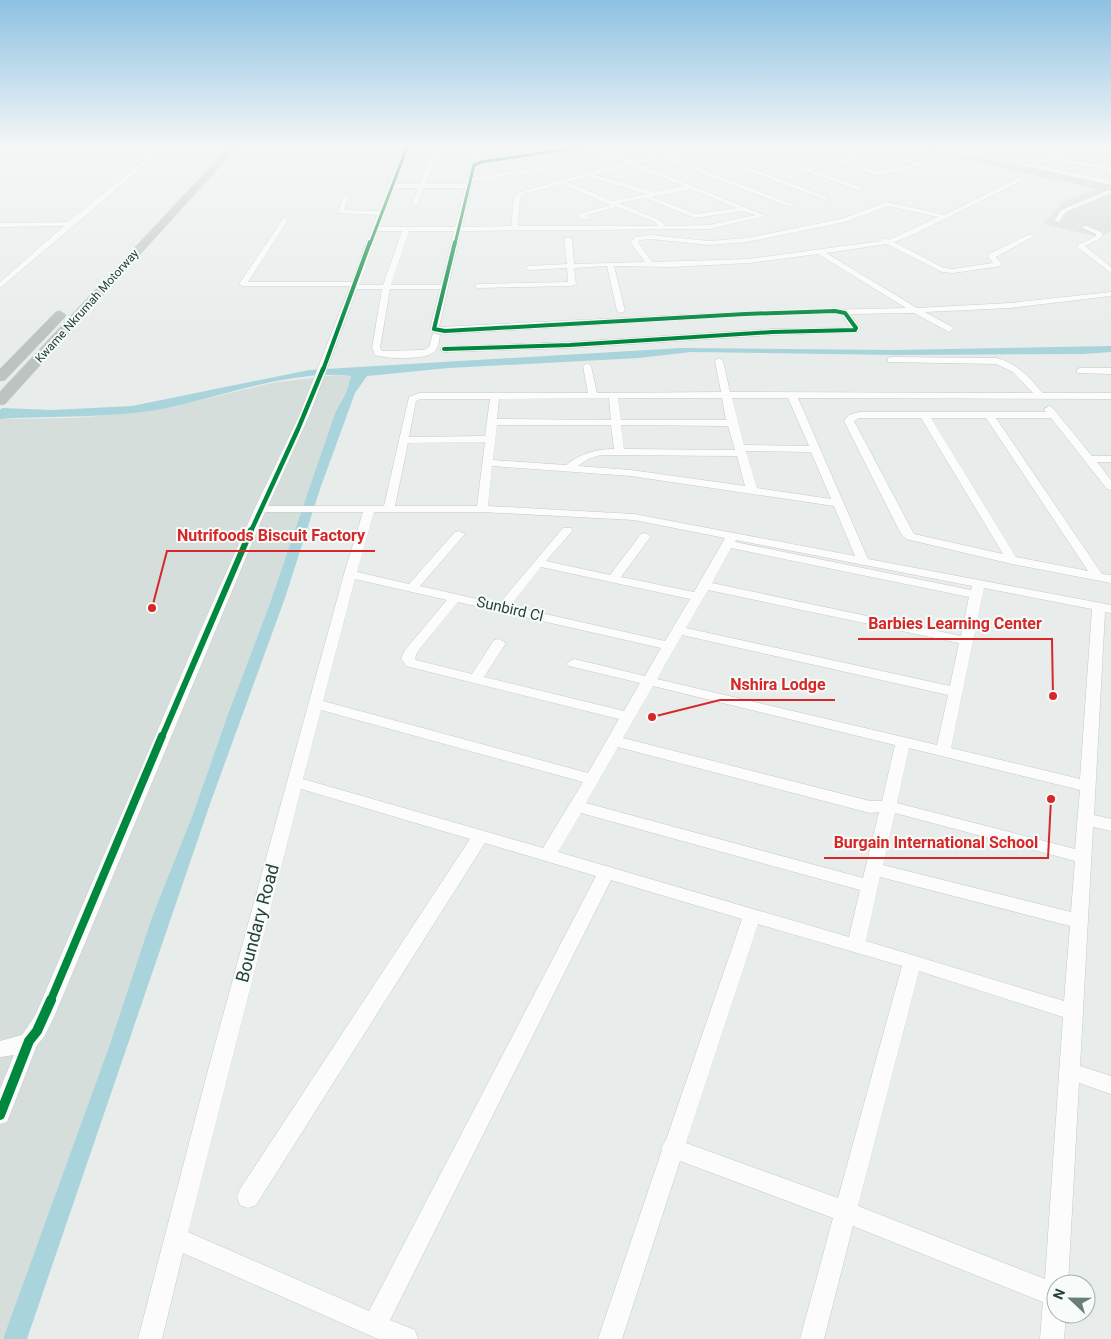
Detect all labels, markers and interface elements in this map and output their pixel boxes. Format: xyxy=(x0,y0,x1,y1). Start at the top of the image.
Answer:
street label: Kwame Nkrumah Motorway xyxy=(32,246,142,366)
callout: Nutrifoods Biscuit Factory xyxy=(167,520,375,551)
text: Nutrifoods Biscuit Factory xyxy=(177,526,366,545)
street label: Sunbird Cl xyxy=(475,593,545,625)
callout: Barbies Learning Center xyxy=(858,608,1052,639)
text: Barbies Learning Center xyxy=(868,614,1042,633)
callout: Nshira Lodge xyxy=(720,669,835,700)
text: Nshira Lodge xyxy=(730,675,826,694)
callout: Burgain International School xyxy=(824,827,1048,858)
text: Burgain International School xyxy=(834,833,1038,852)
street label: Boundary Road xyxy=(231,861,283,985)
north arrow xyxy=(1046,1274,1096,1324)
text: N xyxy=(1050,1287,1068,1302)

